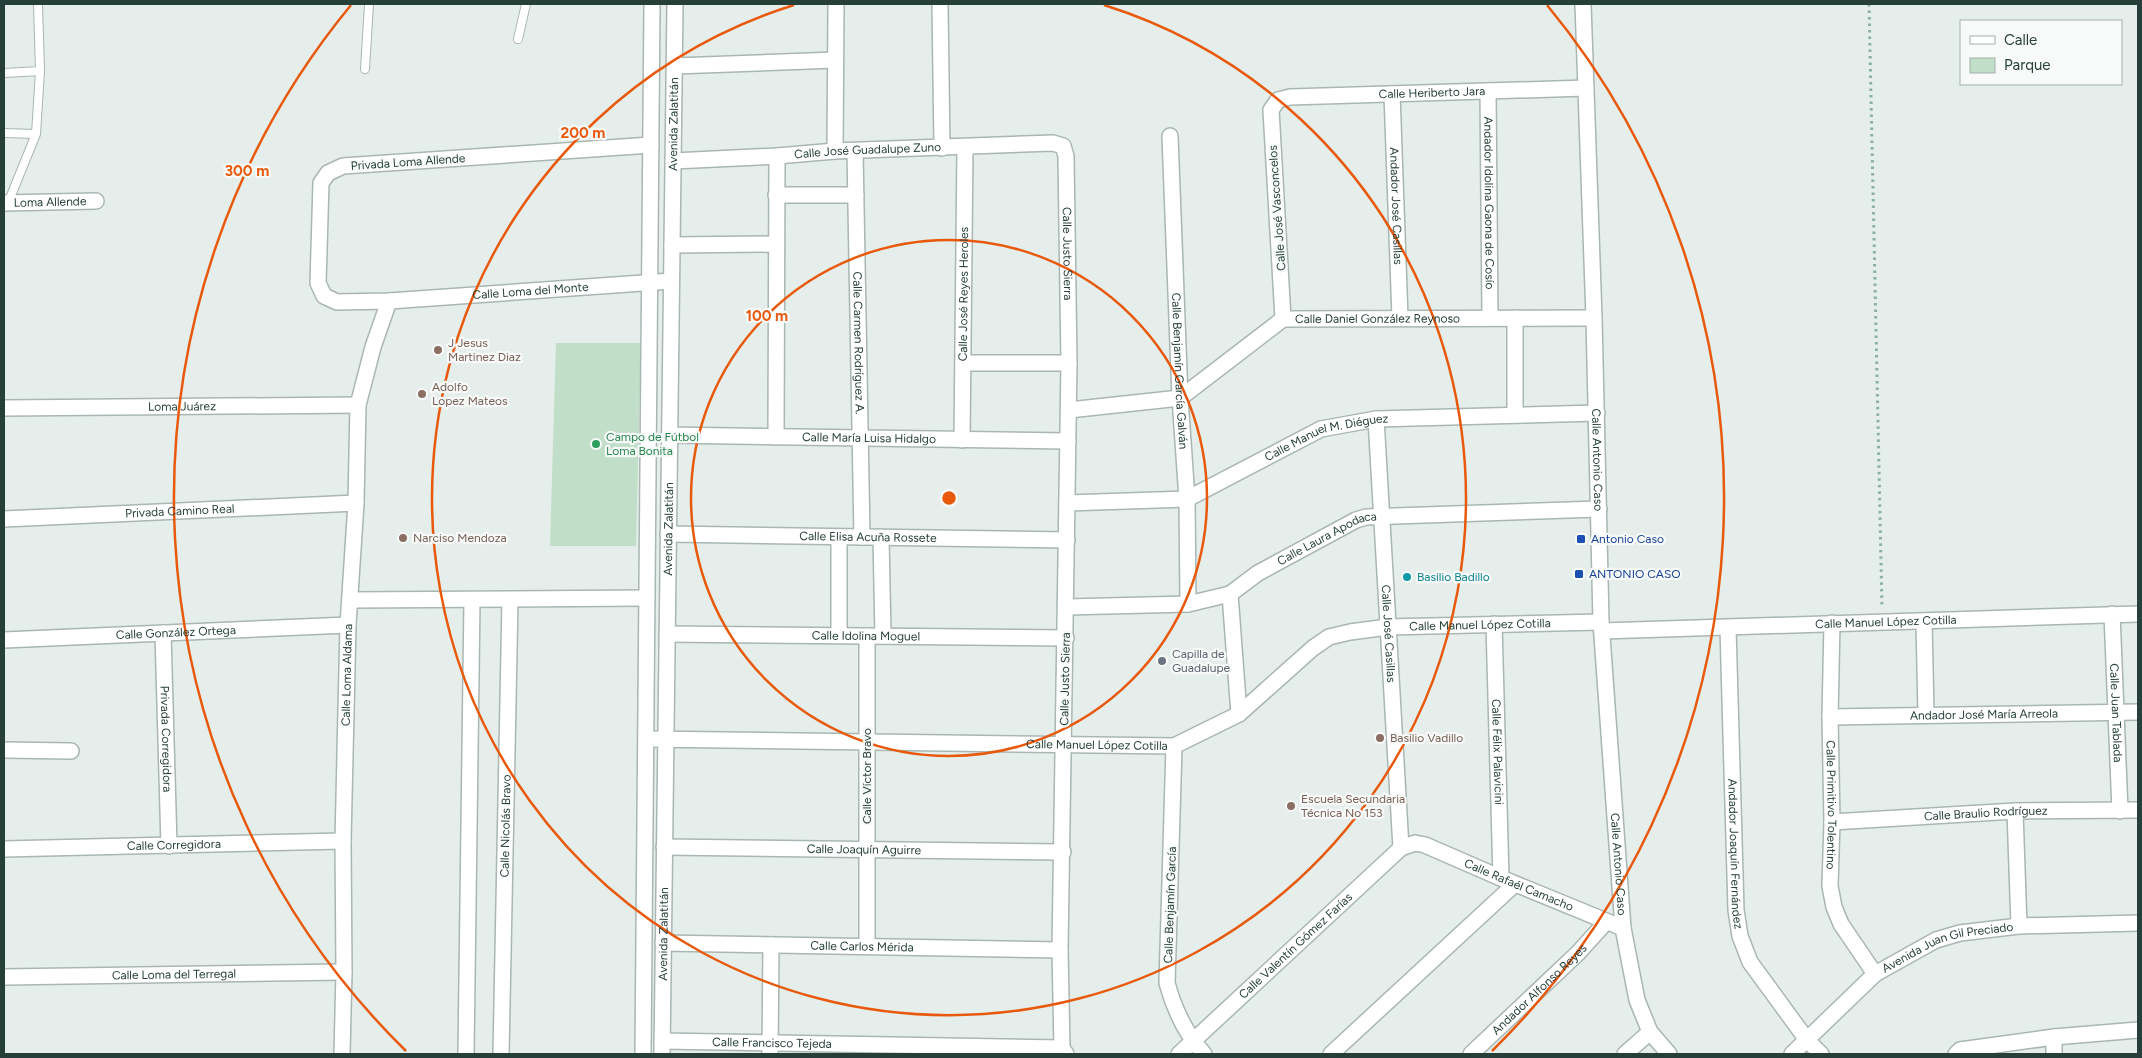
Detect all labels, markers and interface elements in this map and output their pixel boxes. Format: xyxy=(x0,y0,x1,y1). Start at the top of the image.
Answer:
legend xyxy=(1960,20,2122,85)
text: Calle xyxy=(2004,31,2037,49)
text: Parque xyxy=(2004,56,2051,74)
street label: Avenida Zalatitán xyxy=(666,77,681,171)
street label: Calle Heriberto Jara xyxy=(1378,84,1486,101)
street label: Andador Idolina Gaona de Cosío xyxy=(1481,116,1497,290)
text: 200 m xyxy=(561,124,605,142)
street label: Calle José Guadalupe Zuno xyxy=(794,140,941,161)
street label: Calle José Vasconcelos xyxy=(1266,144,1288,271)
street label: Andador José Casillas xyxy=(1387,147,1405,265)
street label: Privada Loma Allende xyxy=(350,151,466,173)
text: 300 m xyxy=(225,162,269,180)
street label: Loma Allende xyxy=(13,194,87,210)
street label: Calle Justo Sierra xyxy=(1060,207,1075,300)
street label: Calle José Reyes Heroles xyxy=(956,226,971,361)
street label: Calle Carmen Rodríguez A. xyxy=(850,271,867,415)
street label: Calle Loma del Monte xyxy=(472,280,589,302)
street label: Calle Benjamín García Galván xyxy=(1169,292,1191,450)
text: 100 m xyxy=(746,307,788,325)
street label: Calle Daniel González Reynoso xyxy=(1295,311,1460,326)
place label: J Jesus Martinez Diaz xyxy=(448,336,521,364)
marker: J Jesus Martinez Diaz xyxy=(432,344,444,356)
place label: Adolfo Lopez Mateos xyxy=(432,380,508,408)
marker: Adolfo Lopez Mateos xyxy=(416,388,428,400)
street label: Loma Juárez xyxy=(148,399,216,414)
street label: Calle Antonio Caso xyxy=(1589,408,1605,511)
street label: Calle Manuel M. Diéguez xyxy=(1262,412,1389,464)
place label: Campo de Fútbol Loma Bonita xyxy=(606,430,699,458)
street label: Calle María Luisa Hidalgo xyxy=(802,430,936,446)
marker: Campo de Fútbol Loma Bonita xyxy=(590,438,602,450)
street label: Avenida Zalatitán xyxy=(661,482,676,576)
centre of rings xyxy=(940,489,958,507)
street label: Privada Camino Real xyxy=(125,502,235,520)
street label: Calle Laura Apodaca xyxy=(1275,510,1377,568)
street label: Calle Elisa Acuña Rossete xyxy=(799,529,937,545)
place label: Narciso Mendoza xyxy=(413,531,507,545)
marker: Narciso Mendoza xyxy=(397,532,409,544)
place label: Antonio Caso xyxy=(1591,532,1664,546)
marker: Antonio Caso xyxy=(1575,533,1587,545)
place label: ANTONIO CASO xyxy=(1589,567,1681,581)
marker: ANTONIO CASO xyxy=(1573,568,1585,580)
place label: Basilio Badillo xyxy=(1417,570,1490,584)
marker: Basilio Badillo xyxy=(1401,571,1413,583)
street label: Calle José Casillas xyxy=(1379,584,1398,683)
street label: Calle Manuel López Cotilla xyxy=(1815,613,1957,631)
street label: Calle Manuel López Cotilla xyxy=(1409,616,1551,633)
street label: Calle González Ortega xyxy=(116,623,236,642)
street label: Calle Loma Aldama xyxy=(339,624,355,726)
street label: Calle Idolina Moguel xyxy=(812,628,920,644)
street label: Calle Justo Sierra xyxy=(1057,632,1073,726)
place label: Capilla de Guadalupe xyxy=(1172,647,1231,675)
marker: Capilla de Guadalupe xyxy=(1156,655,1168,667)
street label: Calle Juan Tablada xyxy=(2107,663,2125,763)
street label: Privada Corregidora xyxy=(157,686,174,792)
street label: Calle Félix Palavicini xyxy=(1489,699,1506,805)
street label: Andador José María Arreola xyxy=(1910,706,2058,723)
street label: Calle Víctor Bravo xyxy=(860,728,874,824)
place label: Basilio Vadillo xyxy=(1390,731,1463,745)
marker: Basilio Vadillo xyxy=(1374,732,1386,744)
street label: Calle Manuel López Cotilla xyxy=(1026,737,1168,753)
street label: Calle Primitivo Tolentino xyxy=(1823,740,1839,870)
street label: Calle Nicolás Bravo xyxy=(497,774,514,878)
street label: Andador Joaquín Fernández xyxy=(1725,778,1746,930)
place label: Escuela Secundaria Técnica No 153 xyxy=(1301,792,1405,820)
marker: Escuela Secundaria Técnica No 153 xyxy=(1285,800,1297,812)
street label: Calle Braulio Rodríguez xyxy=(1924,804,2048,823)
street label: Calle Antonio Caso xyxy=(1608,812,1629,916)
street label: Calle Corregidora xyxy=(127,837,221,853)
street label: Calle Joaquín Aguirre xyxy=(807,842,922,857)
street label: Calle Benjamín García xyxy=(1161,846,1179,964)
street label: Calle Rafaél Camacho xyxy=(1462,856,1576,914)
street label: Avenida Zalatitán xyxy=(656,887,671,981)
street label: Calle Valentín Gómez Farías xyxy=(1236,890,1355,1002)
street label: Avenida Juan Gil Preciado xyxy=(1879,920,2014,976)
street label: Calle Carlos Mérida xyxy=(810,939,914,954)
street label: Andador Alfonso Reyes xyxy=(1489,941,1590,1038)
street label: Calle Loma del Terregal xyxy=(112,967,236,982)
street label: Calle Francisco Tejeda xyxy=(712,1035,832,1051)

